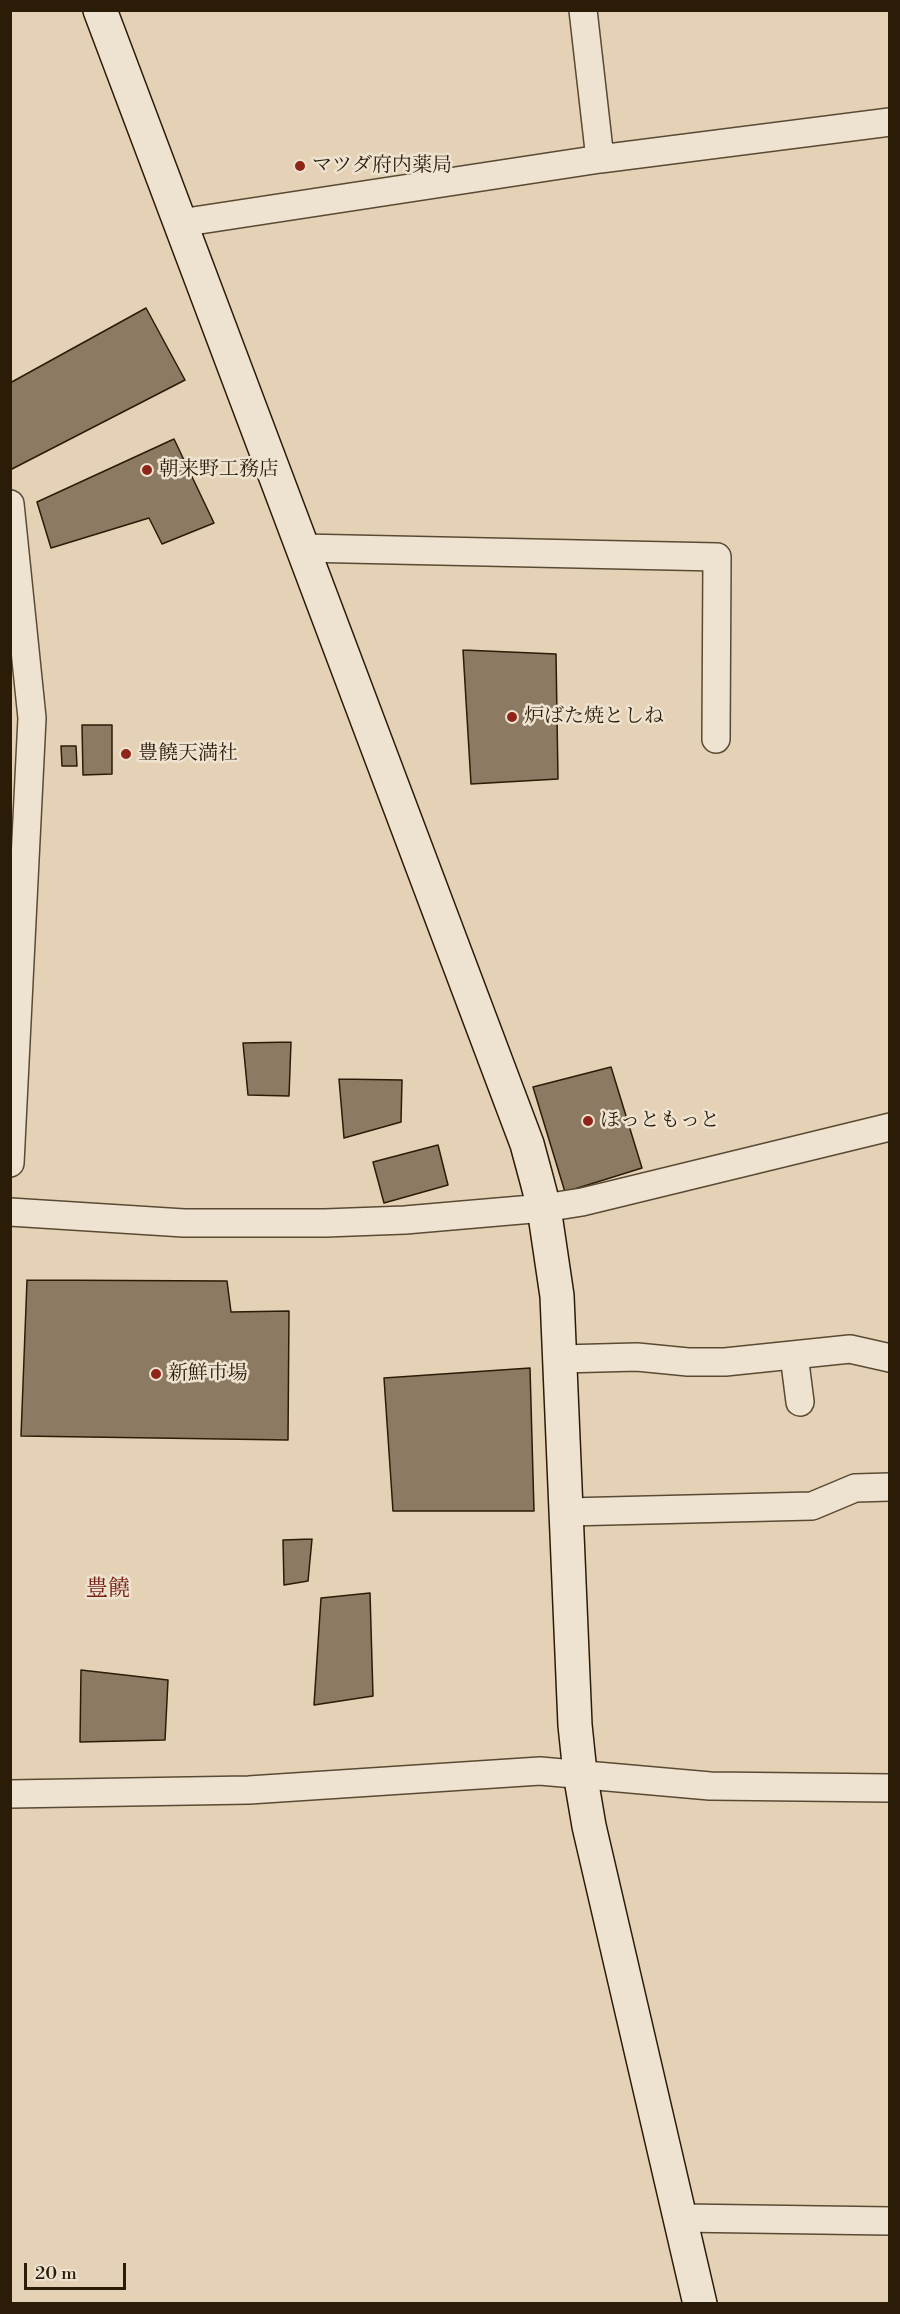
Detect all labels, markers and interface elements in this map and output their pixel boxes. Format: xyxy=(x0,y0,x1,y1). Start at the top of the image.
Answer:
place label: マツダ府内薬局 xyxy=(312,154,452,178)
marker: マツダ府内薬局 xyxy=(293,159,307,173)
place label: 朝来野工務店 xyxy=(159,458,279,482)
marker: 朝来野工務店 xyxy=(140,463,154,477)
place label: 炉ばた焼としね xyxy=(524,705,664,729)
marker: 炉ばた焼としね xyxy=(505,710,519,724)
place label: 豊饒天満社 xyxy=(138,742,238,766)
marker: 豊饒天満社 xyxy=(119,747,133,761)
place label: ほっともっと xyxy=(600,1109,720,1133)
marker: ほっともっと xyxy=(581,1114,595,1128)
place label: 新鮮市場 xyxy=(168,1362,248,1386)
marker: 新鮮市場 xyxy=(149,1367,163,1381)
district label: 豊饒 xyxy=(86,1577,130,1603)
scale bar xyxy=(27,2251,129,2289)
text: 20 m xyxy=(35,2262,77,2285)

